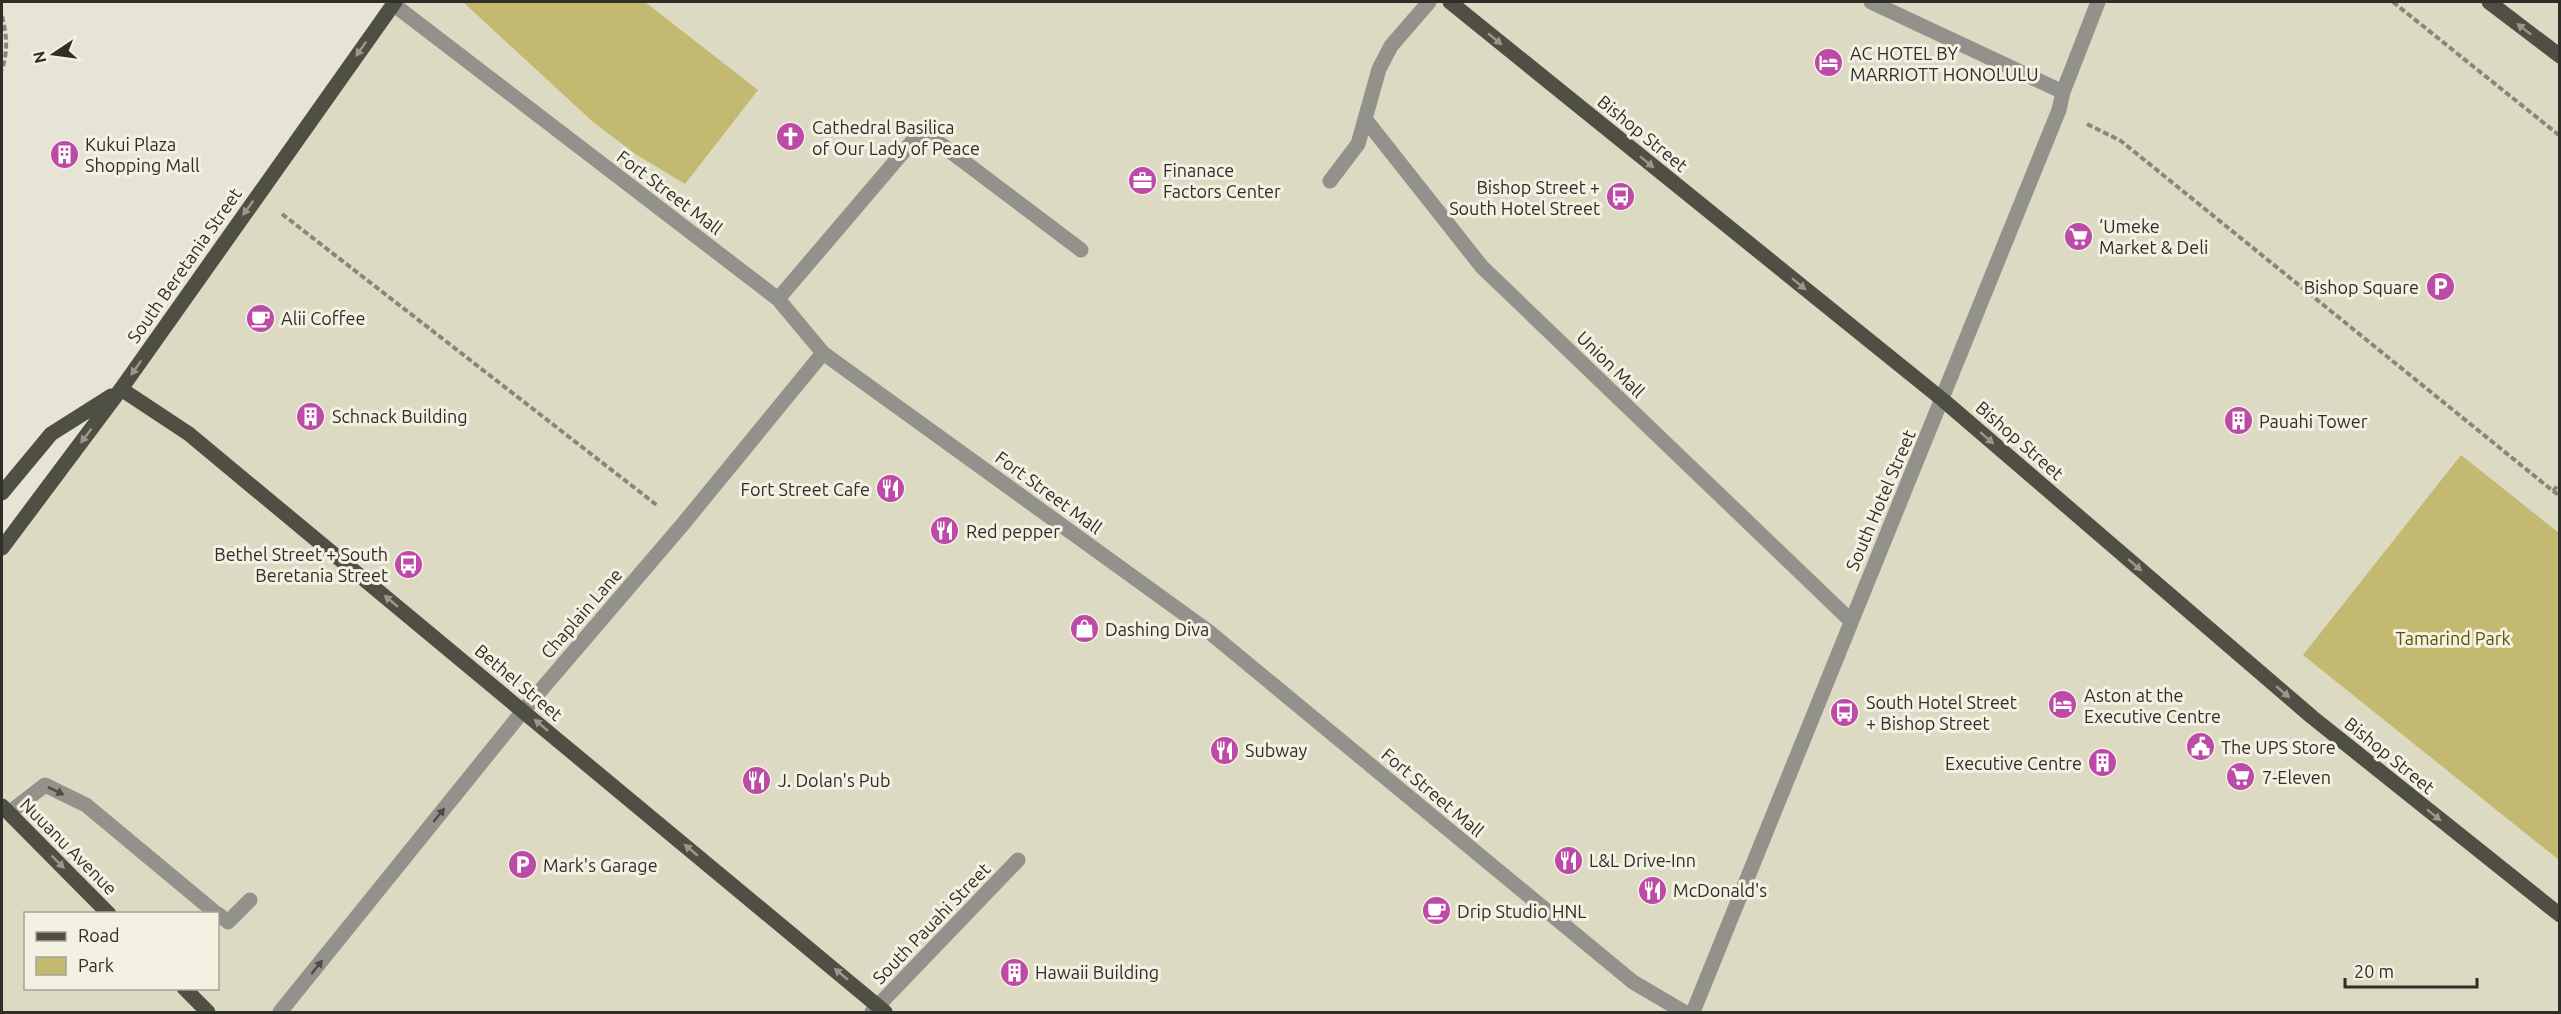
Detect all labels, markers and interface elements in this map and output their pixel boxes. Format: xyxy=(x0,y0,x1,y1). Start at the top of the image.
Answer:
one-way arrow xyxy=(2517,23,2532,35)
north arrow xyxy=(24,24,84,84)
one-way arrow xyxy=(1488,32,1503,44)
one-way arrow xyxy=(355,41,367,57)
place label: AC HOTEL BY MARRIOTT HONOLULU xyxy=(1850,43,2039,84)
hotel icon: AC HOTEL BY MARRIOTT HONOLULU xyxy=(1813,47,1845,79)
text: N xyxy=(29,50,49,65)
street label: Bishop Street xyxy=(1594,91,1692,175)
place label: Cathedral Basilica of Our Lady of Peace xyxy=(812,117,980,158)
church icon: Cathedral Basilica of Our Lady of Peace xyxy=(775,121,807,153)
place label: Kukui Plaza Shopping Mall xyxy=(85,134,200,175)
building icon: Kukui Plaza Shopping Mall xyxy=(48,138,80,170)
street label: Fort Street Mall xyxy=(613,146,727,238)
one-way arrow xyxy=(1639,155,1654,167)
place label: Finanace Factors Center xyxy=(1163,160,1281,201)
office icon: Finanace Factors Center xyxy=(1126,164,1158,196)
place label: Bishop Street + South Hotel Street xyxy=(1449,177,1600,218)
bus stop icon: Bishop Street + South Hotel Street xyxy=(1605,181,1637,213)
street label: South Beretania Street xyxy=(123,184,245,346)
one-way arrow xyxy=(242,200,254,216)
place label: ‘Umeke Market & Deli xyxy=(2099,216,2208,257)
supermarket icon: ‘Umeke Market & Deli xyxy=(2062,220,2094,252)
parking icon: Bishop Square xyxy=(2424,271,2456,303)
one-way arrow xyxy=(1791,277,1806,289)
place label: Bishop Square xyxy=(2304,277,2419,297)
cafe icon: Alii Coffee xyxy=(244,302,276,334)
place label: Alii Coffee xyxy=(281,308,365,328)
street label: Union Mall xyxy=(1573,327,1649,401)
one-way arrow xyxy=(130,359,142,375)
street label: Bishop Street xyxy=(1972,397,2068,483)
building icon: Schnack Building xyxy=(295,400,327,432)
building icon: Pauahi Tower xyxy=(2222,405,2254,437)
place label: Schnack Building xyxy=(332,406,468,426)
place label: Pauahi Tower xyxy=(2259,411,2368,431)
street label: South Hotel Street xyxy=(1841,427,1919,573)
one-way arrow xyxy=(80,428,92,444)
one-way arrow xyxy=(1980,431,1995,445)
street label: Fort Street Mall xyxy=(992,447,1106,537)
restaurant icon: Fort Street Cafe xyxy=(875,473,907,505)
place label: Fort Street Cafe xyxy=(741,479,870,499)
restaurant icon: Red pepper xyxy=(929,515,961,547)
place label: Red pepper xyxy=(966,521,1060,541)
place label: Bethel Street + South Beretania Street xyxy=(214,544,388,585)
bus stop icon: Bethel Street + South Beretania Street xyxy=(393,548,425,580)
one-way arrow xyxy=(2127,558,2142,571)
street label: Chaplain Lane xyxy=(537,564,625,662)
one-way arrow xyxy=(383,596,398,608)
shop icon: Dashing Diva xyxy=(1068,613,1100,645)
place label: Dashing Diva xyxy=(1105,619,1209,639)
park label: Tamarind Park xyxy=(2395,628,2511,648)
street label: Bethel Street xyxy=(471,640,567,724)
place label: Aston at the Executive Centre xyxy=(2084,685,2221,726)
one-way arrow xyxy=(2275,686,2291,699)
hotel icon: Aston at the Executive Centre xyxy=(2047,689,2079,721)
place label: South Hotel Street + Bishop Street xyxy=(1866,692,2017,733)
bus stop icon: South Hotel Street + Bishop Street xyxy=(1829,696,1861,728)
street label: Bishop Street xyxy=(2341,713,2439,797)
one-way arrow xyxy=(533,719,549,732)
public building icon: The UPS Store xyxy=(2184,731,2216,763)
restaurant icon: Subway xyxy=(1208,734,1240,766)
place label: The UPS Store xyxy=(2221,737,2336,757)
place label: Subway xyxy=(1245,740,1307,760)
street label: Fort Street Mall xyxy=(1378,744,1488,841)
building icon: Executive Centre xyxy=(2087,747,2119,779)
place label: Executive Centre xyxy=(1945,753,2082,773)
supermarket icon: 7-Eleven xyxy=(2225,761,2257,793)
restaurant icon: J. Dolan's Pub xyxy=(741,764,773,796)
place label: 7-Eleven xyxy=(2262,767,2331,787)
place label: J. Dolan's Pub xyxy=(778,770,890,790)
one-way arrow xyxy=(48,786,65,795)
street label: Nuuanu Avenue xyxy=(17,794,121,898)
one-way arrow xyxy=(433,807,446,823)
one-way arrow xyxy=(2427,809,2442,821)
one-way arrow xyxy=(684,844,699,857)
restaurant icon: L&L Drive-Inn xyxy=(1552,844,1584,876)
parking icon: Mark's Garage xyxy=(506,849,538,881)
place label: L&L Drive-Inn xyxy=(1589,850,1696,870)
one-way arrow xyxy=(51,855,65,870)
place label: Mark's Garage xyxy=(543,855,658,875)
street label: South Pauahi Street xyxy=(868,858,994,988)
restaurant icon: McDonald's xyxy=(1636,874,1668,906)
place label: McDonald's xyxy=(1673,880,1767,900)
cafe icon: Drip Studio HNL xyxy=(1420,895,1452,927)
place label: Drip Studio HNL xyxy=(1457,901,1586,921)
legend xyxy=(24,912,219,990)
text: Road xyxy=(78,925,120,945)
scale bar xyxy=(2345,951,2477,989)
text: Park xyxy=(78,955,114,975)
building icon: Hawaii Building xyxy=(998,956,1030,988)
one-way arrow xyxy=(310,960,323,975)
text: 20 m xyxy=(2354,961,2394,981)
place label: Hawaii Building xyxy=(1035,962,1159,982)
one-way arrow xyxy=(833,968,849,981)

